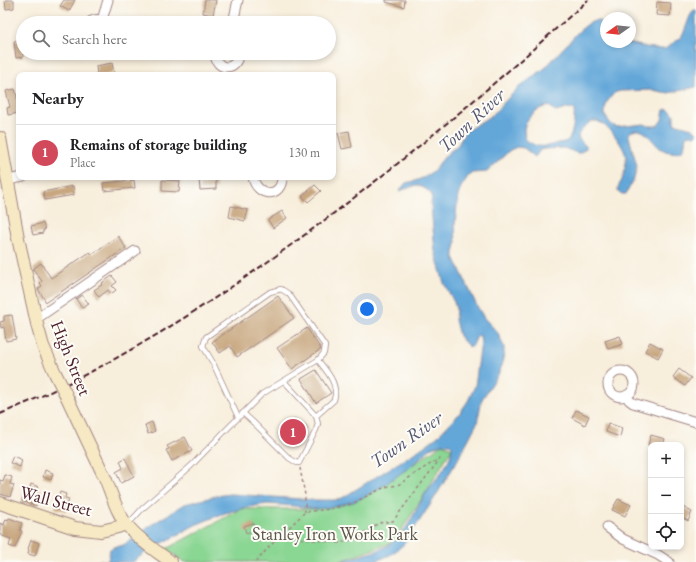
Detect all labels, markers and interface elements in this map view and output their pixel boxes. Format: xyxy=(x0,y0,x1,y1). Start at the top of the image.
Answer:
north arrow xyxy=(600,12,636,48)
search box xyxy=(16,16,336,60)
icon: search xyxy=(30,27,52,49)
text: Search here xyxy=(62,29,127,48)
water label: Town River xyxy=(432,82,511,158)
text: Nearby xyxy=(32,87,84,109)
text: Remains of storage building xyxy=(70,135,247,154)
text: 1 xyxy=(42,144,48,161)
text: 130 m xyxy=(289,144,320,161)
text: Place xyxy=(70,154,96,171)
your location xyxy=(357,299,377,319)
street label: High Street xyxy=(46,317,97,399)
water label: Town River xyxy=(365,405,448,474)
pin: 1 xyxy=(280,417,306,447)
map controls xyxy=(648,442,684,550)
button: + xyxy=(648,442,684,478)
button: − xyxy=(648,478,684,514)
street label: Wall Street xyxy=(18,480,95,521)
button: locate xyxy=(648,514,684,550)
park label: Stanley Iron Works Park xyxy=(252,522,418,545)

